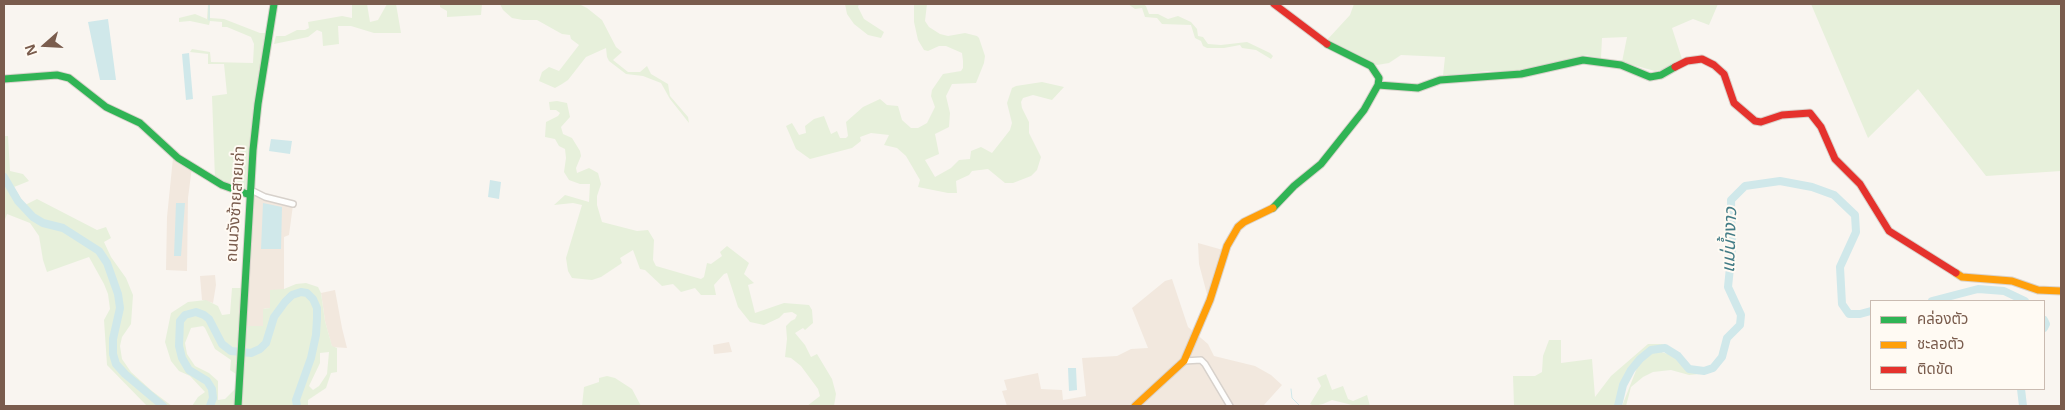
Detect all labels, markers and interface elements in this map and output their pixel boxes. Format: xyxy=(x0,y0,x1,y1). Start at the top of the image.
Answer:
north arrow xyxy=(20,20,70,70)
text: N xyxy=(20,42,41,59)
street label: ถนนวังซ้ายสายเก่า xyxy=(222,145,250,263)
water label: แม่น้ำงาว xyxy=(1718,207,1742,273)
legend xyxy=(1870,300,2045,390)
text: คล่องตัว xyxy=(1917,308,1968,328)
text: ชะลอตัว xyxy=(1917,333,1964,353)
text: ติดขัด xyxy=(1917,358,1953,378)

